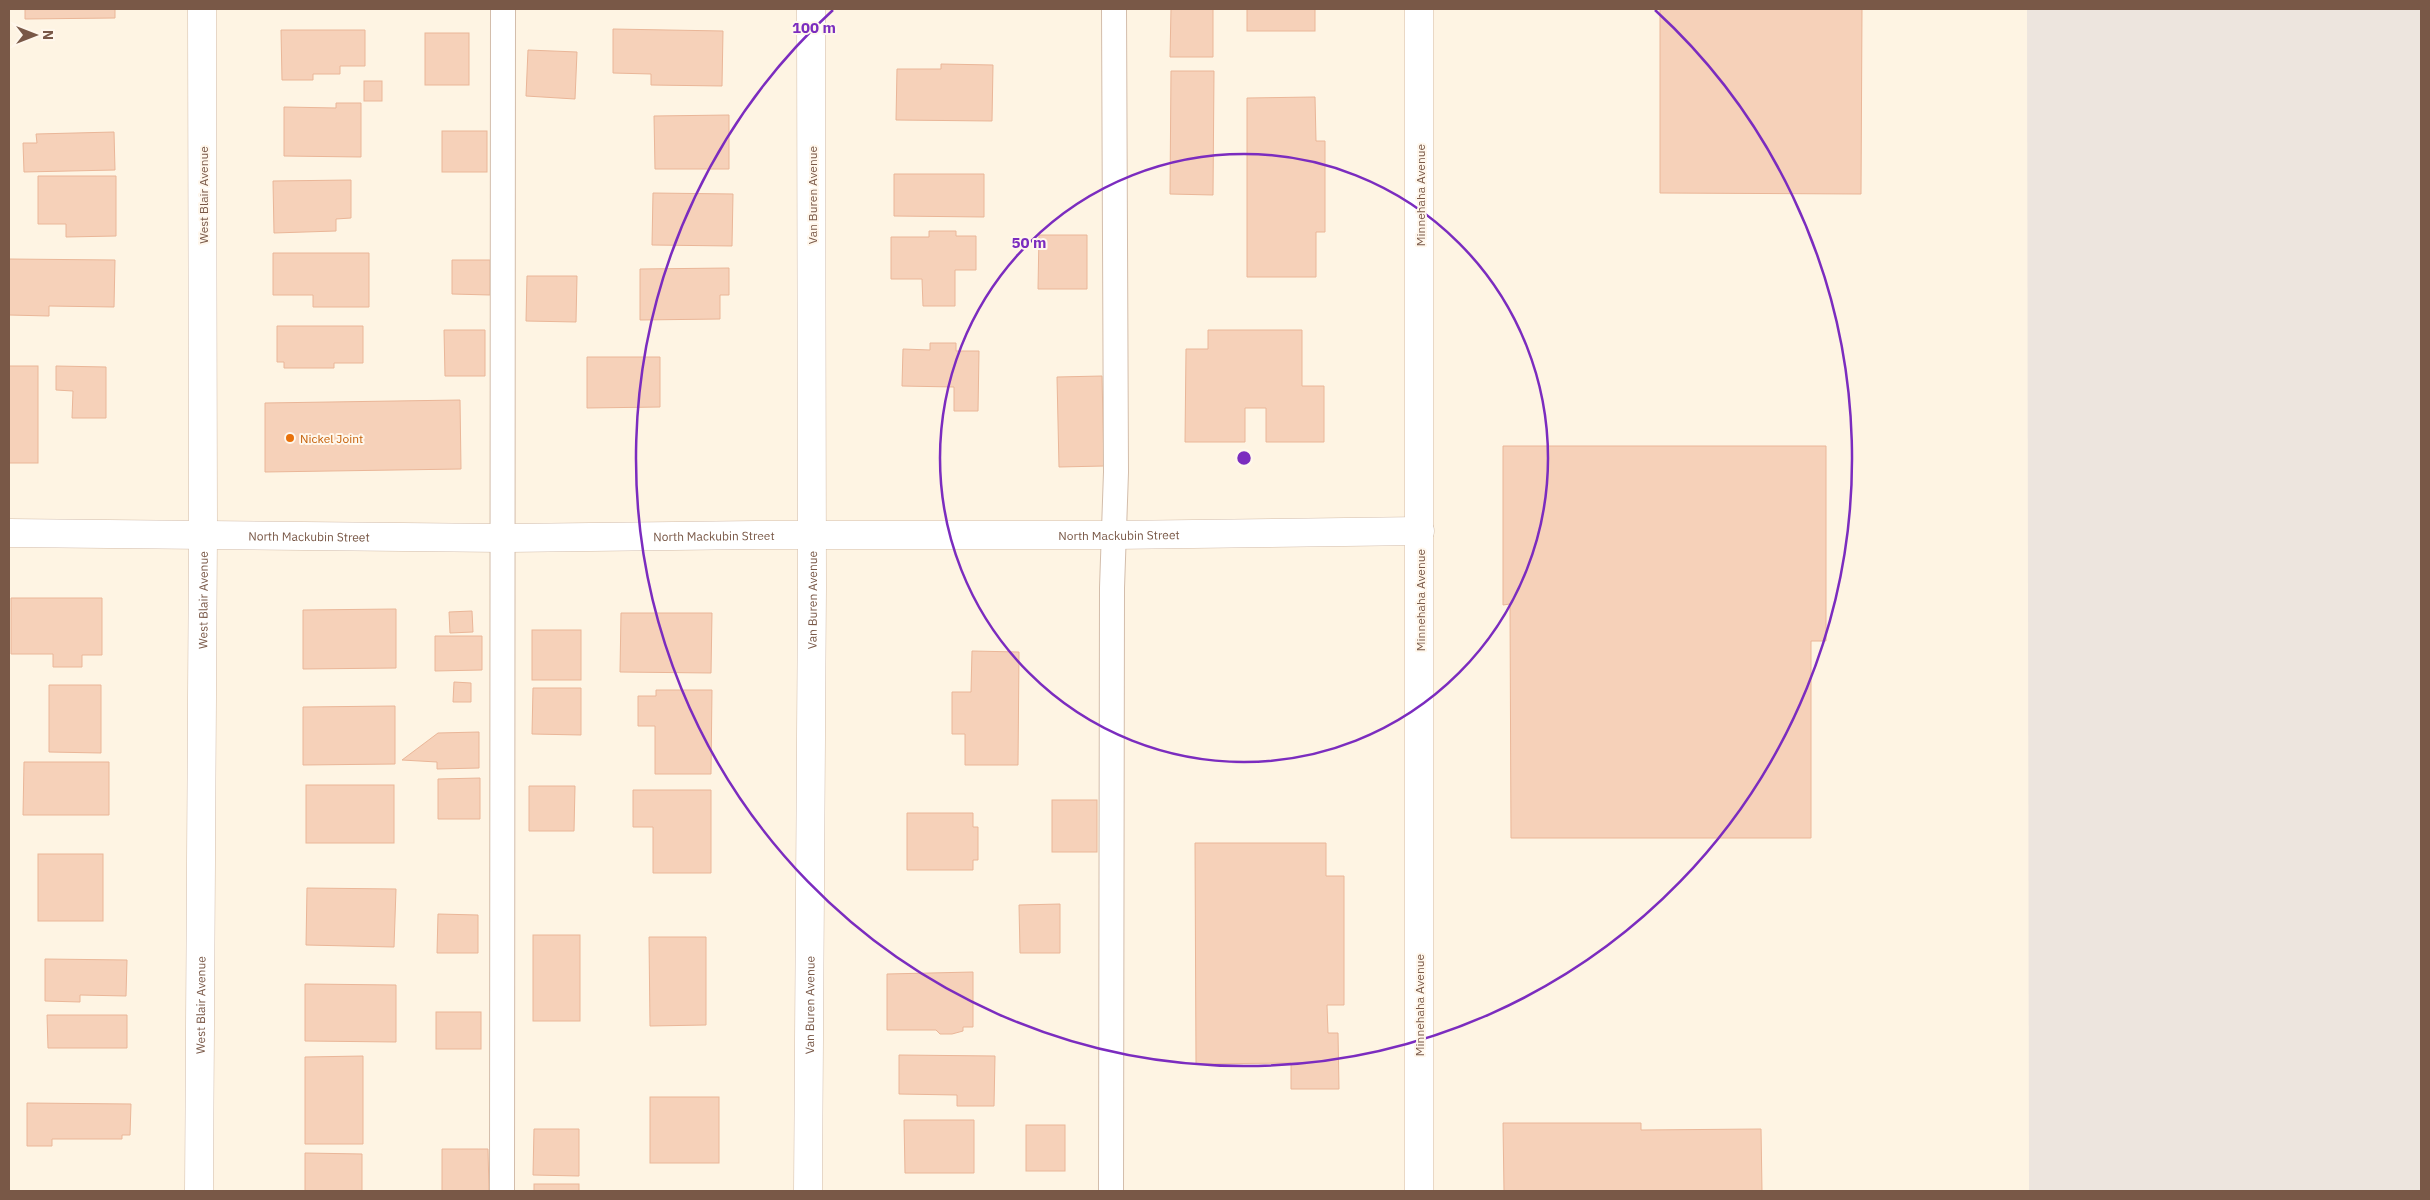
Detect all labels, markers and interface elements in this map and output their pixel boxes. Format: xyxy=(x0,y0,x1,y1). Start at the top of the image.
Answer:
north arrow xyxy=(10,10,60,60)
text: 100 m xyxy=(792,18,836,37)
text: N xyxy=(39,30,57,40)
street label: Minnehaha Avenue xyxy=(1413,143,1428,246)
street label: Van Buren Avenue xyxy=(805,145,820,244)
street label: West Blair Avenue xyxy=(196,146,211,244)
text: 50 m xyxy=(1012,233,1046,252)
place label: Nickel Joint xyxy=(300,431,363,446)
marker: Nickel Joint xyxy=(284,432,296,444)
centre of rings xyxy=(1235,449,1253,467)
street label: North Mackubin Street xyxy=(653,527,775,544)
street label: North Mackubin Street xyxy=(1058,527,1180,543)
street label: North Mackubin Street xyxy=(248,528,370,544)
street label: Minnehaha Avenue xyxy=(1413,548,1428,651)
street label: Van Buren Avenue xyxy=(804,550,820,649)
street label: West Blair Avenue xyxy=(195,551,210,649)
street label: Minnehaha Avenue xyxy=(1412,953,1427,1056)
street label: Van Buren Avenue xyxy=(801,955,817,1054)
street label: West Blair Avenue xyxy=(192,956,208,1054)

